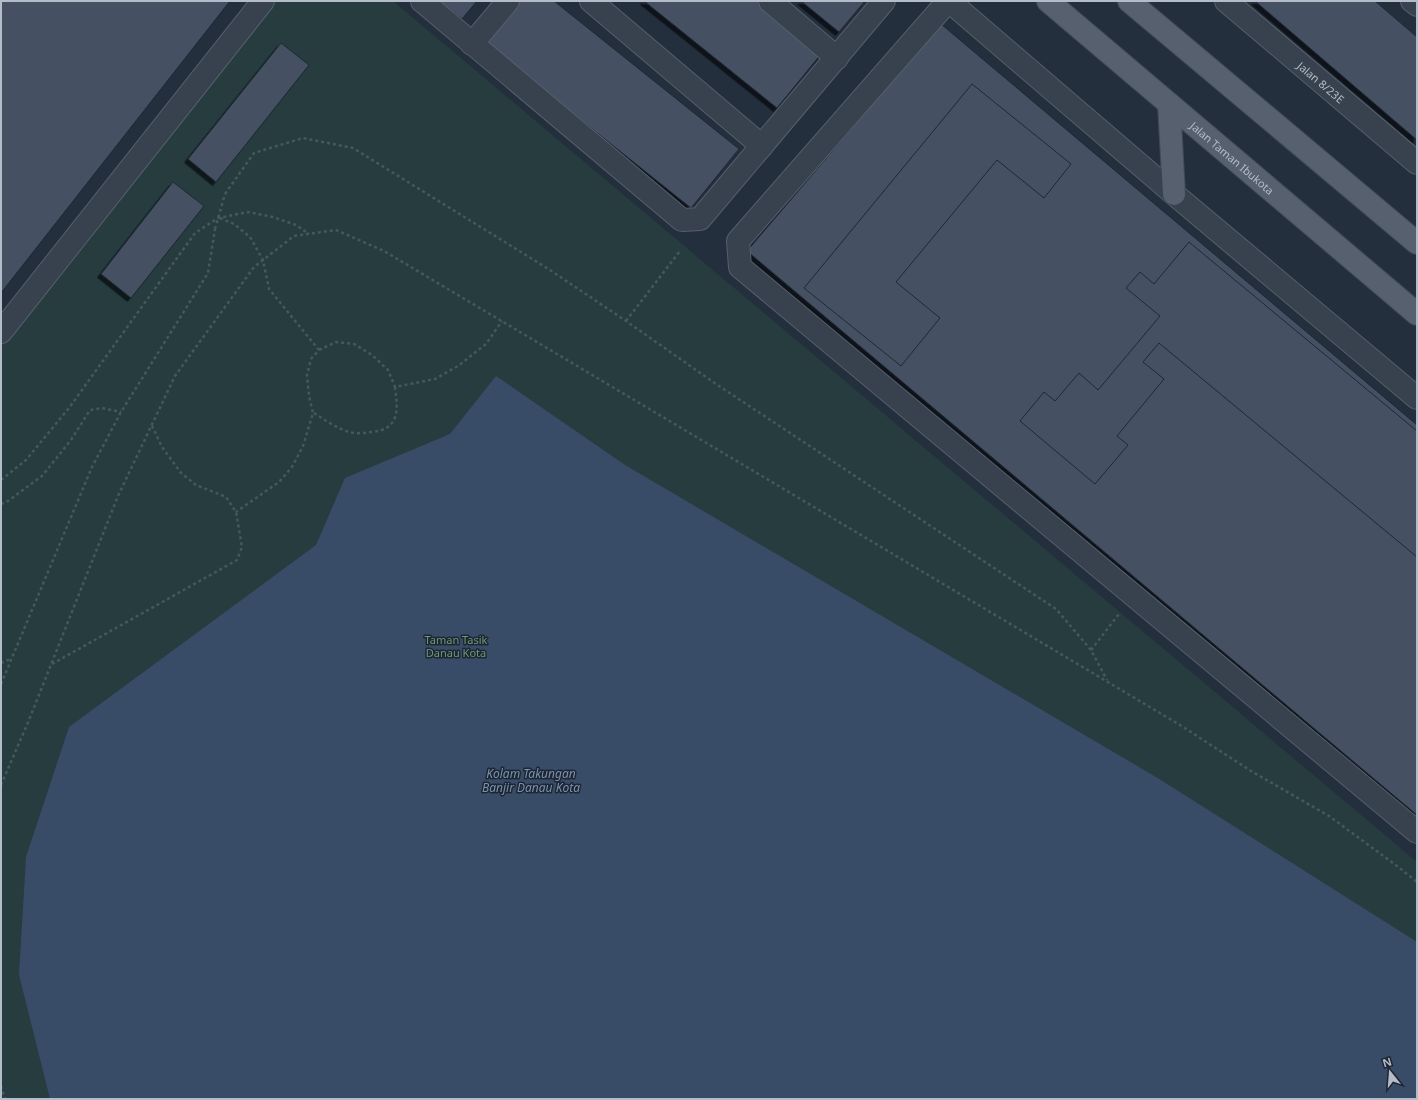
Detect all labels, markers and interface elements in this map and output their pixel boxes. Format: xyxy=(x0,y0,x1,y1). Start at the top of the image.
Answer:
street label: Jalan 8/23E xyxy=(1294,57,1348,106)
street label: Jalan Taman Ibukota xyxy=(1187,117,1278,197)
park label: Taman Tasik Danau Kota xyxy=(425,632,488,660)
water label: Kolam Takungan Banjir Danau Kota xyxy=(482,765,580,796)
north arrow xyxy=(1370,1052,1410,1092)
text: N xyxy=(1380,1053,1393,1070)

